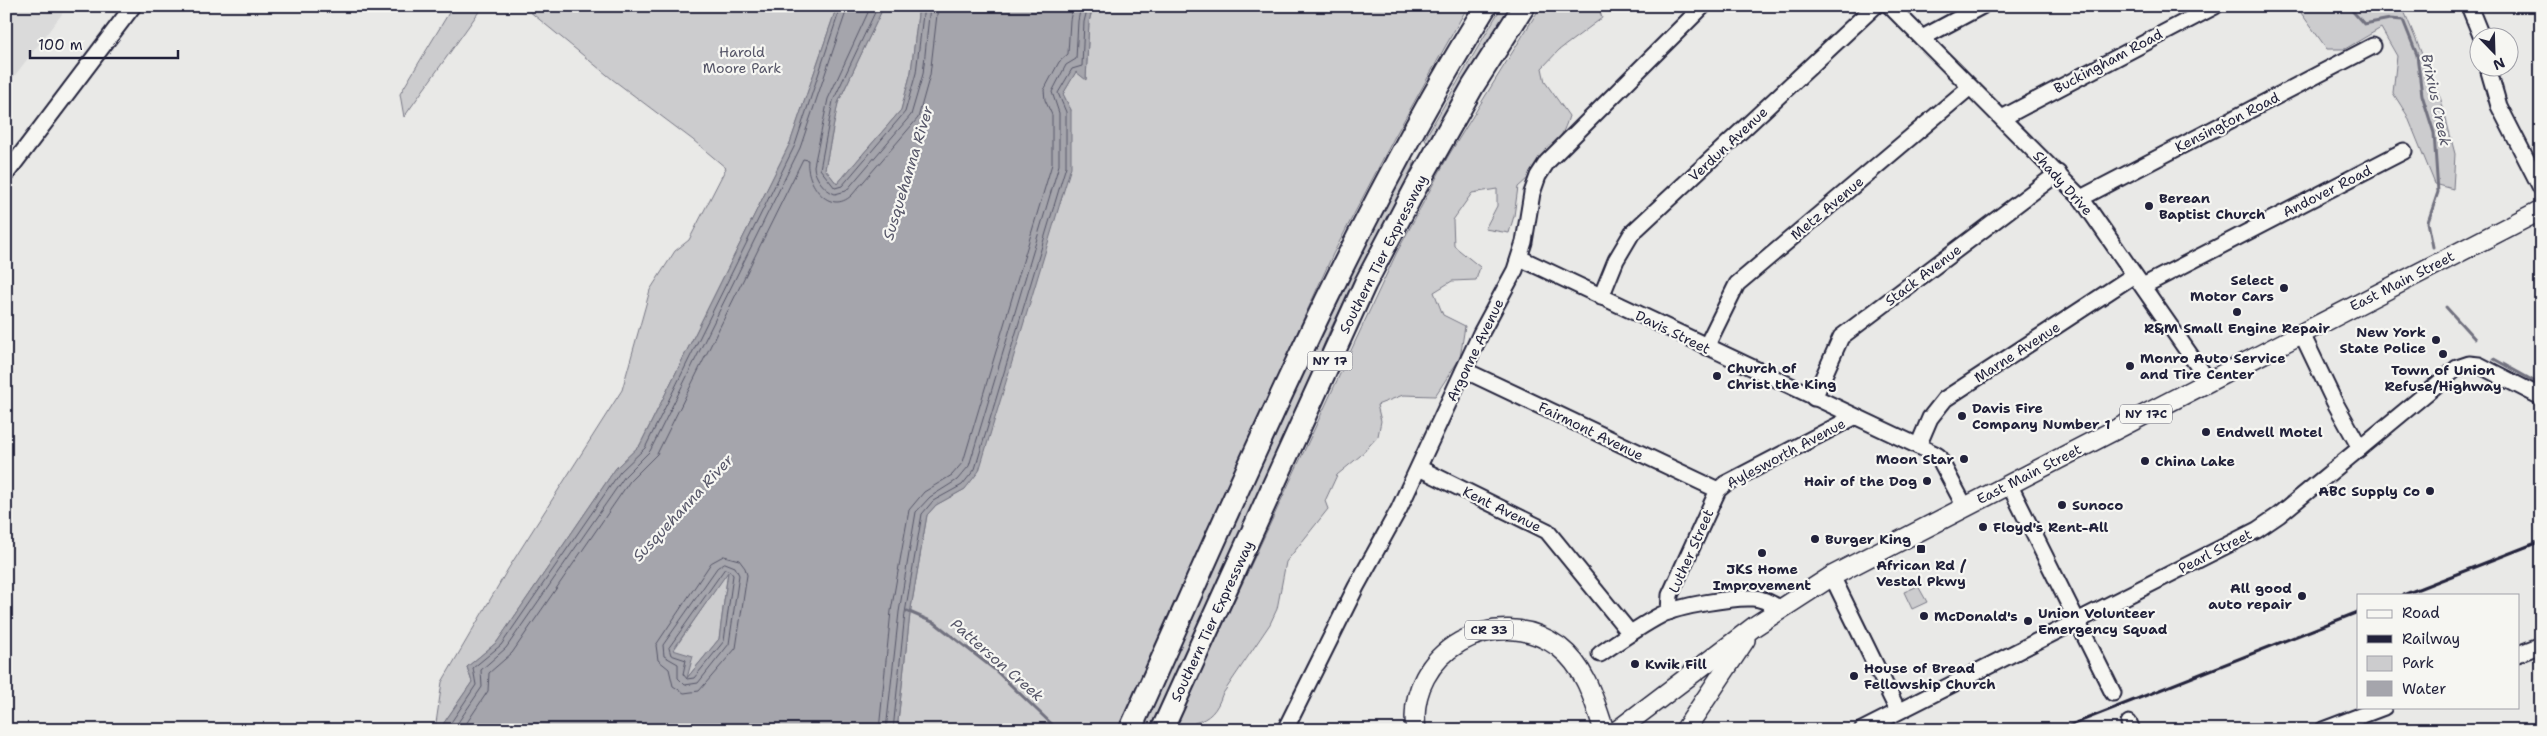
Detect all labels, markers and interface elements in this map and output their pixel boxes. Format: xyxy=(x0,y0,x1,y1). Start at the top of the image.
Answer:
street label: Buckingham Road xyxy=(2050,25,2166,97)
scale bar xyxy=(30,28,178,60)
north arrow xyxy=(2470,28,2520,78)
text: 100 m xyxy=(38,35,83,55)
park label: Harold Moore Park xyxy=(703,43,781,77)
water label: Brixius Creek xyxy=(2416,52,2456,148)
text: N xyxy=(2490,54,2508,74)
street label: Kensington Road xyxy=(2172,88,2282,156)
water label: Susquehanna River xyxy=(878,103,938,243)
street label: Verdun Avenue xyxy=(1685,103,1771,185)
street label: Shady Drive xyxy=(2029,147,2097,219)
street label: Andover Road xyxy=(2280,161,2374,221)
street label: Southern Tier Expressway xyxy=(1335,172,1431,336)
street label: Metz Avenue xyxy=(1787,172,1867,244)
place label: Berean Baptist Church xyxy=(2159,189,2265,223)
marker: Berean Baptist Church xyxy=(2143,200,2155,212)
street label: Stack Avenue xyxy=(1881,240,1965,310)
street label: East Main Street xyxy=(2347,247,2457,315)
place label: Select Motor Cars xyxy=(2190,271,2274,305)
marker: Select Motor Cars xyxy=(2278,282,2290,294)
street label: Argonne Avenue xyxy=(1442,296,1508,404)
street label: Davis Street xyxy=(1633,306,1713,358)
marker: R&M Small Engine Repair xyxy=(2231,306,2243,318)
street label: Marne Avenue xyxy=(1971,318,2063,386)
place label: R&M Small Engine Repair xyxy=(2144,319,2331,337)
place label: New York State Police xyxy=(2340,323,2426,357)
marker: New York State Police xyxy=(2430,334,2442,346)
marker: Town of Union Refuse/Highway xyxy=(2437,348,2449,360)
place label: Monro Auto Service and Tire Center xyxy=(2140,349,2286,383)
road number: NY 17 xyxy=(1308,352,1352,371)
place label: Church of Christ the King xyxy=(1727,359,1836,393)
marker: Monro Auto Service and Tire Center xyxy=(2124,360,2136,372)
place label: Town of Union Refuse/Highway xyxy=(2385,361,2501,395)
marker: Church of Christ the King xyxy=(1711,370,1723,382)
street label: Fairmont Avenue xyxy=(1535,398,1647,464)
place label: Davis Fire Company Number 1 xyxy=(1972,399,2111,433)
road number: NY 17C xyxy=(2120,404,2172,424)
marker: Davis Fire Company Number 1 xyxy=(1956,410,1968,422)
street label: Aylesworth Avenue xyxy=(1724,414,1849,492)
place label: Endwell Motel xyxy=(2216,423,2323,441)
marker: Endwell Motel xyxy=(2200,426,2212,438)
street label: East Main Street xyxy=(1974,440,2084,508)
water label: Susquehanna River xyxy=(628,450,738,566)
place label: Moon Star xyxy=(1876,450,1954,468)
place label: China Lake xyxy=(2155,452,2235,470)
marker: Moon Star xyxy=(1958,453,1970,465)
marker: China Lake xyxy=(2139,455,2151,467)
place label: Hair of the Dog xyxy=(1804,472,1917,490)
marker: Hair of the Dog xyxy=(1921,475,1933,487)
street label: Kent Avenue xyxy=(1460,482,1544,536)
place label: ABC Supply Co xyxy=(2318,482,2420,500)
marker: ABC Supply Co xyxy=(2424,485,2436,497)
place label: Sunoco xyxy=(2072,496,2123,514)
marker: Sunoco xyxy=(2056,499,2068,511)
street label: Luther Street xyxy=(1665,506,1717,596)
place label: Floyd's Rent-All xyxy=(1993,518,2109,536)
marker: Floyd's Rent-All xyxy=(1977,521,1989,533)
street label: Pearl Street xyxy=(2175,525,2255,577)
place label: Burger King xyxy=(1825,530,1911,548)
marker: Burger King xyxy=(1809,533,1821,545)
street label: Southern Tier Expressway xyxy=(1167,537,1257,705)
marker: African Rd / Vestal Pkwy xyxy=(1915,543,1927,555)
marker: JKS Home Improvement xyxy=(1756,547,1768,559)
place label: African Rd / Vestal Pkwy xyxy=(1876,556,1967,590)
place label: JKS Home Improvement xyxy=(1713,560,1811,594)
place label: All good auto repair xyxy=(2208,579,2292,613)
marker: All good auto repair xyxy=(2296,590,2308,602)
legend xyxy=(2357,594,2520,708)
text: Road xyxy=(2402,603,2440,623)
place label: Union Volunteer Emergency Squad xyxy=(2038,604,2168,638)
place label: McDonald's xyxy=(1934,607,2018,625)
marker: McDonald's xyxy=(1918,610,1930,622)
water label: Patterson Creek xyxy=(946,614,1048,706)
marker: Union Volunteer Emergency Squad xyxy=(2022,615,2034,627)
road number: CR 33 xyxy=(1465,620,1513,640)
text: Railway xyxy=(2402,629,2460,649)
text: Park xyxy=(2402,653,2434,673)
place label: Kwik Fill xyxy=(1645,655,1707,673)
marker: Kwik Fill xyxy=(1629,658,1641,670)
place label: House of Bread Fellowship Church xyxy=(1864,659,1996,693)
marker: House of Bread Fellowship Church xyxy=(1848,670,1860,682)
text: Water xyxy=(2402,679,2446,699)

